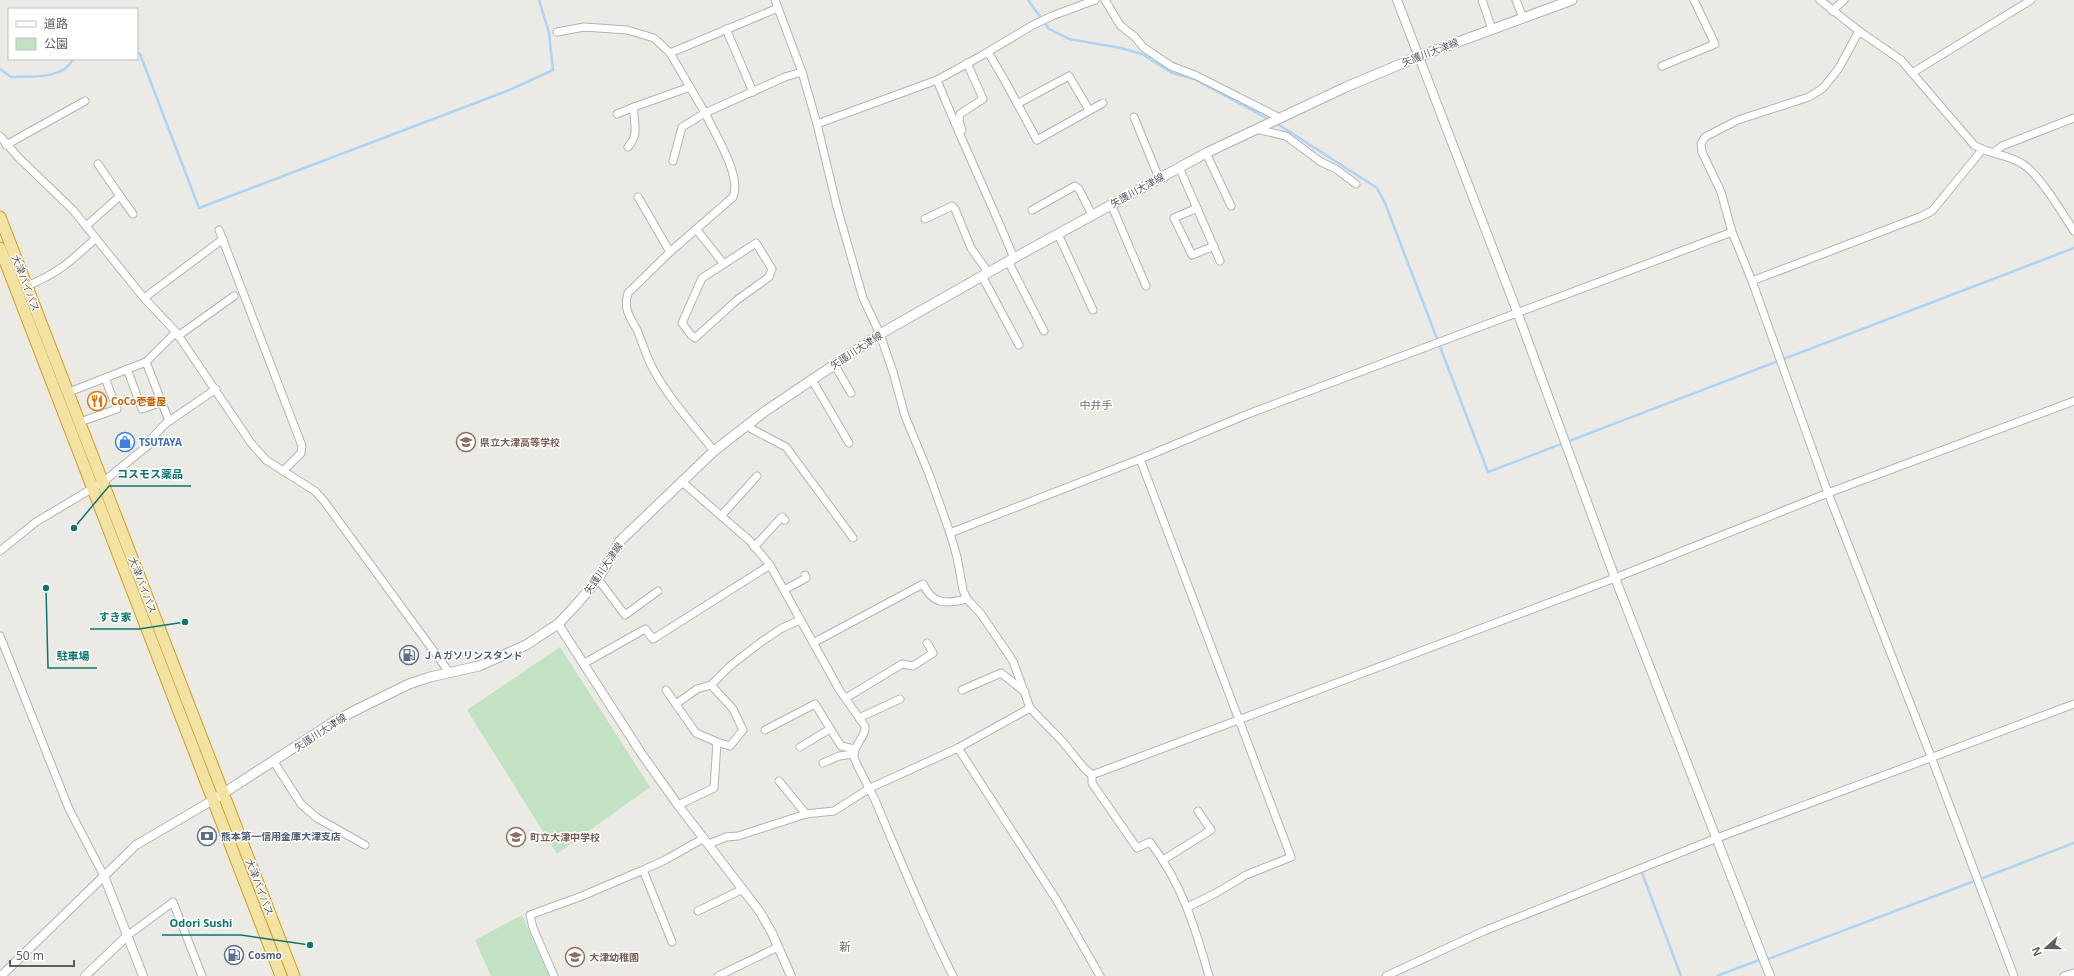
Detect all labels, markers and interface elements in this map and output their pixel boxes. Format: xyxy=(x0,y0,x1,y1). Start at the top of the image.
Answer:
legend xyxy=(8,8,138,60)
text: 道路 xyxy=(44,15,68,32)
text: 公園 xyxy=(44,35,68,52)
street label: 矢護川大津線 xyxy=(1399,35,1461,69)
street label: 矢護川大津線 xyxy=(1107,169,1167,211)
street label: 大津バイパス xyxy=(9,253,43,313)
street label: 矢護川大津線 xyxy=(827,328,885,372)
restaurant icon: CoCo壱番屋 xyxy=(86,390,108,412)
place label: CoCo壱番屋 xyxy=(111,394,166,408)
district label: 中井手 xyxy=(1080,397,1113,412)
shop icon: TSUTAYA xyxy=(114,431,136,453)
school or university icon: 県立大津高等学校 xyxy=(455,431,477,453)
place label: TSUTAYA xyxy=(139,435,182,449)
place label: 県立大津高等学校 xyxy=(480,435,560,449)
callout: コスモス薬品 xyxy=(109,463,191,486)
text: コスモス薬品 xyxy=(117,466,183,481)
street label: 矢護川大津線 xyxy=(580,539,626,597)
street label: 大津バイパス xyxy=(126,555,160,615)
callout: すき家 xyxy=(90,606,139,629)
text: すき家 xyxy=(99,609,132,624)
fuel station icon: ＪＡガソリンスタンド xyxy=(398,644,420,666)
callout: 駐車場 xyxy=(48,645,97,668)
text: 駐車場 xyxy=(57,648,90,663)
place label: ＪＡガソリンスタンド xyxy=(423,648,523,662)
street label: 矢護川大津線 xyxy=(291,710,349,754)
bank icon: 熊本第一信用金庫大津支店 xyxy=(196,825,218,847)
school or university icon: 町立大津中学校 xyxy=(505,826,527,848)
place label: 熊本第一信用金庫大津支店 xyxy=(221,829,341,843)
place label: 町立大津中学校 xyxy=(530,830,600,844)
street label: 大津バイパス xyxy=(243,857,277,917)
callout: Odori Sushi xyxy=(162,912,241,935)
text: Odori Sushi xyxy=(170,915,232,930)
north arrow xyxy=(2026,928,2066,968)
district label: 新 xyxy=(839,938,851,955)
scale bar xyxy=(10,942,74,968)
fuel station icon: Cosmo xyxy=(223,944,245,966)
text: N xyxy=(2028,945,2045,959)
school or university icon: 大津幼稚園 xyxy=(564,946,586,968)
text: 50 m xyxy=(16,947,44,964)
place label: Cosmo xyxy=(248,948,282,962)
place label: 大津幼稚園 xyxy=(589,950,639,964)

